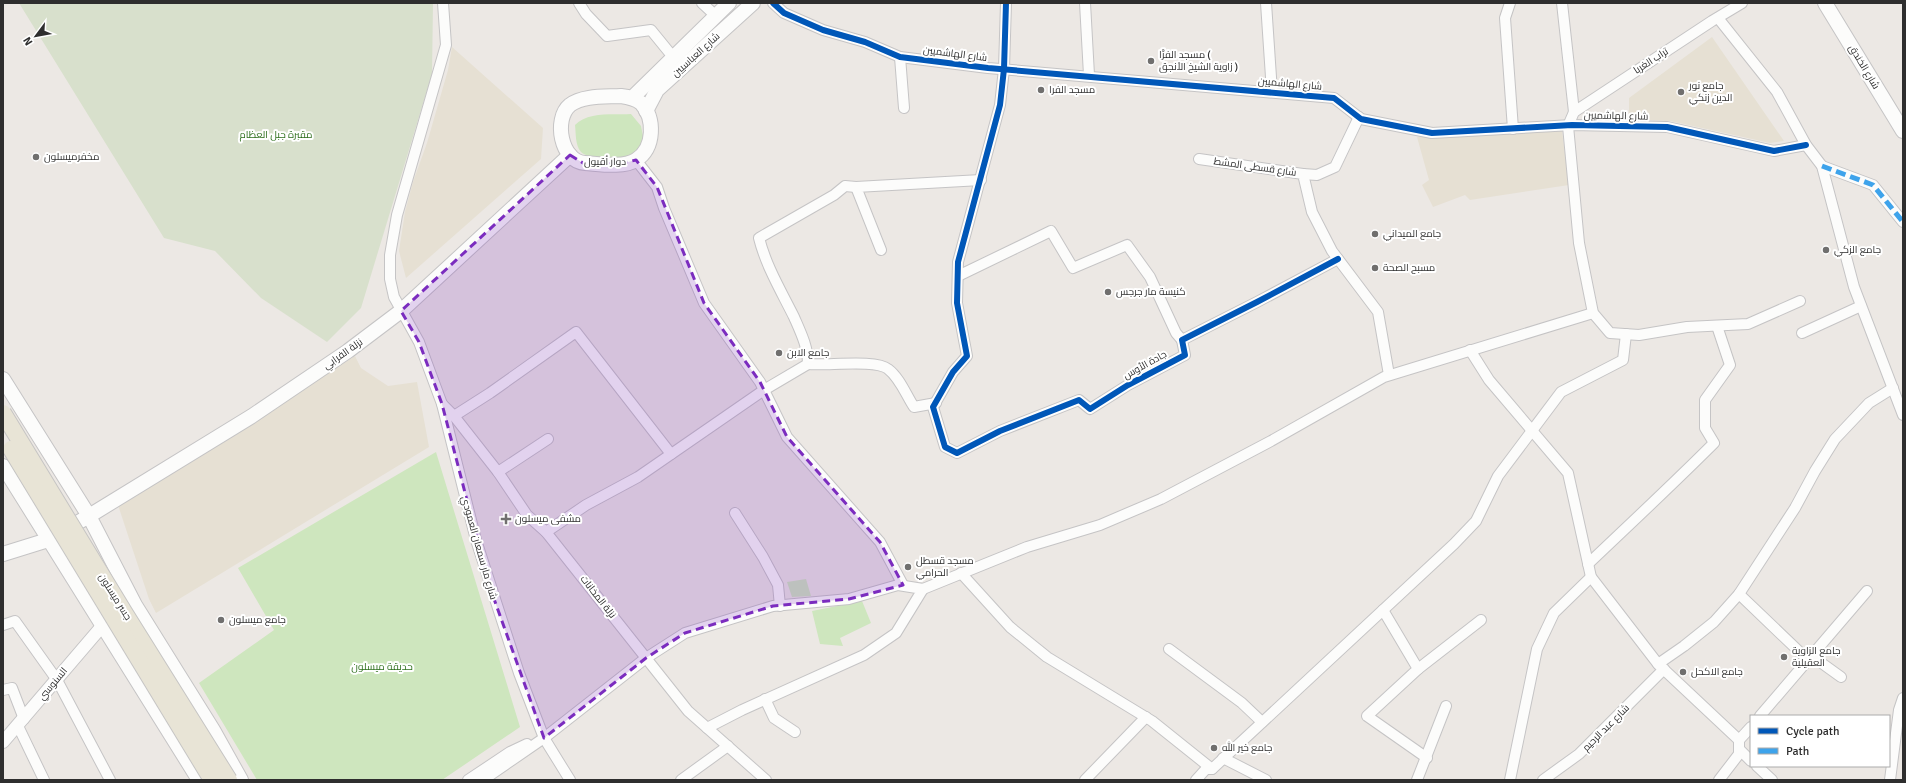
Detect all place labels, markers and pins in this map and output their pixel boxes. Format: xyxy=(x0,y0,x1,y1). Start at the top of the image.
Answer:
place label: مسجد الفرَّا ( زاوية الشيخ الأنجق ) xyxy=(1159,49,1238,73)
marker: مسجد الفرَّا ( زاوية الشيخ الأنجق ) xyxy=(1146,56,1156,66)
place label: جامع نور الدين زنكي xyxy=(1688,80,1732,105)
place label: مسجد الفرا xyxy=(1049,84,1095,96)
marker: مسجد الفرا xyxy=(1036,85,1046,95)
marker: جامع نور الدين زنكي xyxy=(1676,87,1686,97)
place label: مخفرميسلون xyxy=(44,151,99,163)
marker: مخفرميسلون xyxy=(31,152,41,162)
place label: جامع الميداني xyxy=(1383,228,1441,241)
marker: جامع الميداني xyxy=(1370,229,1380,239)
place label: جامع الزكي xyxy=(1834,244,1881,257)
marker: جامع الزكي xyxy=(1821,245,1831,255)
place label: مسبح الصحة xyxy=(1383,262,1435,274)
marker: مسبح الصحة xyxy=(1370,263,1380,273)
place label: كنيسة مار جرجس xyxy=(1116,286,1185,298)
marker: كنيسة مار جرجس xyxy=(1103,287,1113,297)
place label: جامع الابن xyxy=(787,347,829,359)
marker: جامع الابن xyxy=(774,348,784,358)
marker: مشفى ميسلون xyxy=(500,513,512,525)
place label: مشفى ميسلون xyxy=(515,513,581,525)
place label: مسجد قسطل الحرامي xyxy=(916,555,974,580)
marker: مسجد قسطل الحرامي xyxy=(903,562,913,572)
place label: جامع ميسلون xyxy=(229,614,286,626)
marker: جامع ميسلون xyxy=(216,615,226,625)
place label: جامع الزاوية العقيلية xyxy=(1792,645,1840,669)
marker: جامع الزاوية العقيلية xyxy=(1779,652,1789,662)
place label: جامع الاكحل xyxy=(1691,666,1743,678)
marker: جامع الاكحل xyxy=(1678,667,1688,677)
place label: جامع خير الله xyxy=(1222,740,1272,754)
marker: جامع خير الله xyxy=(1209,743,1219,753)

